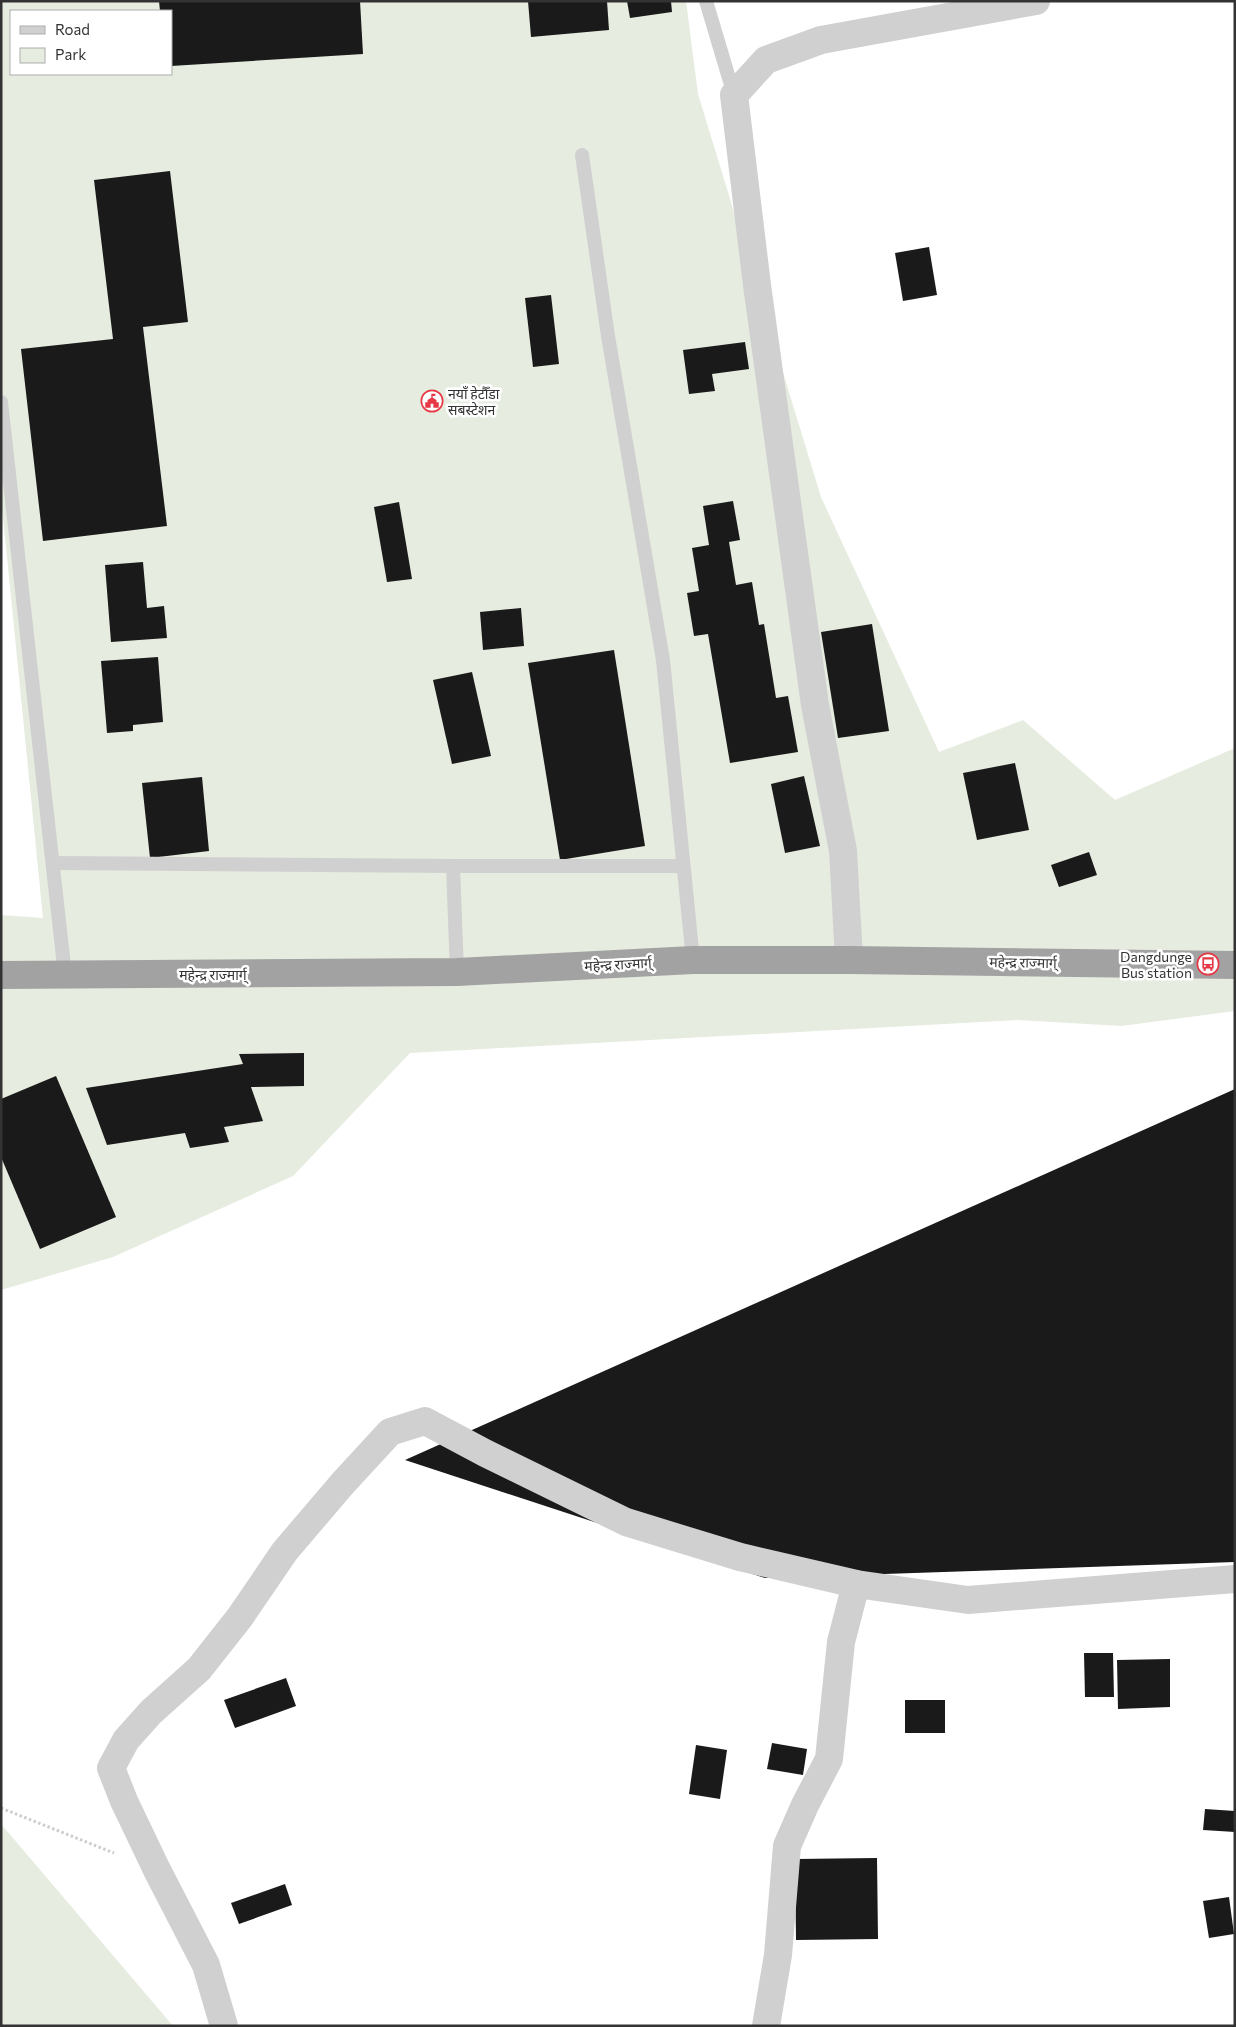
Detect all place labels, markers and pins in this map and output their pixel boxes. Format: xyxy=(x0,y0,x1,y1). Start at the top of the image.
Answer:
place label: नयाँ हेटौँडा सबस्टेशन xyxy=(448,385,500,418)
public building icon: नयाँ हेटौँडा सबस्टेशन xyxy=(420,389,444,413)
place label: Dangdunge Bus station xyxy=(1120,948,1192,981)
bus stop icon: Dangdunge Bus station xyxy=(1196,952,1220,976)

